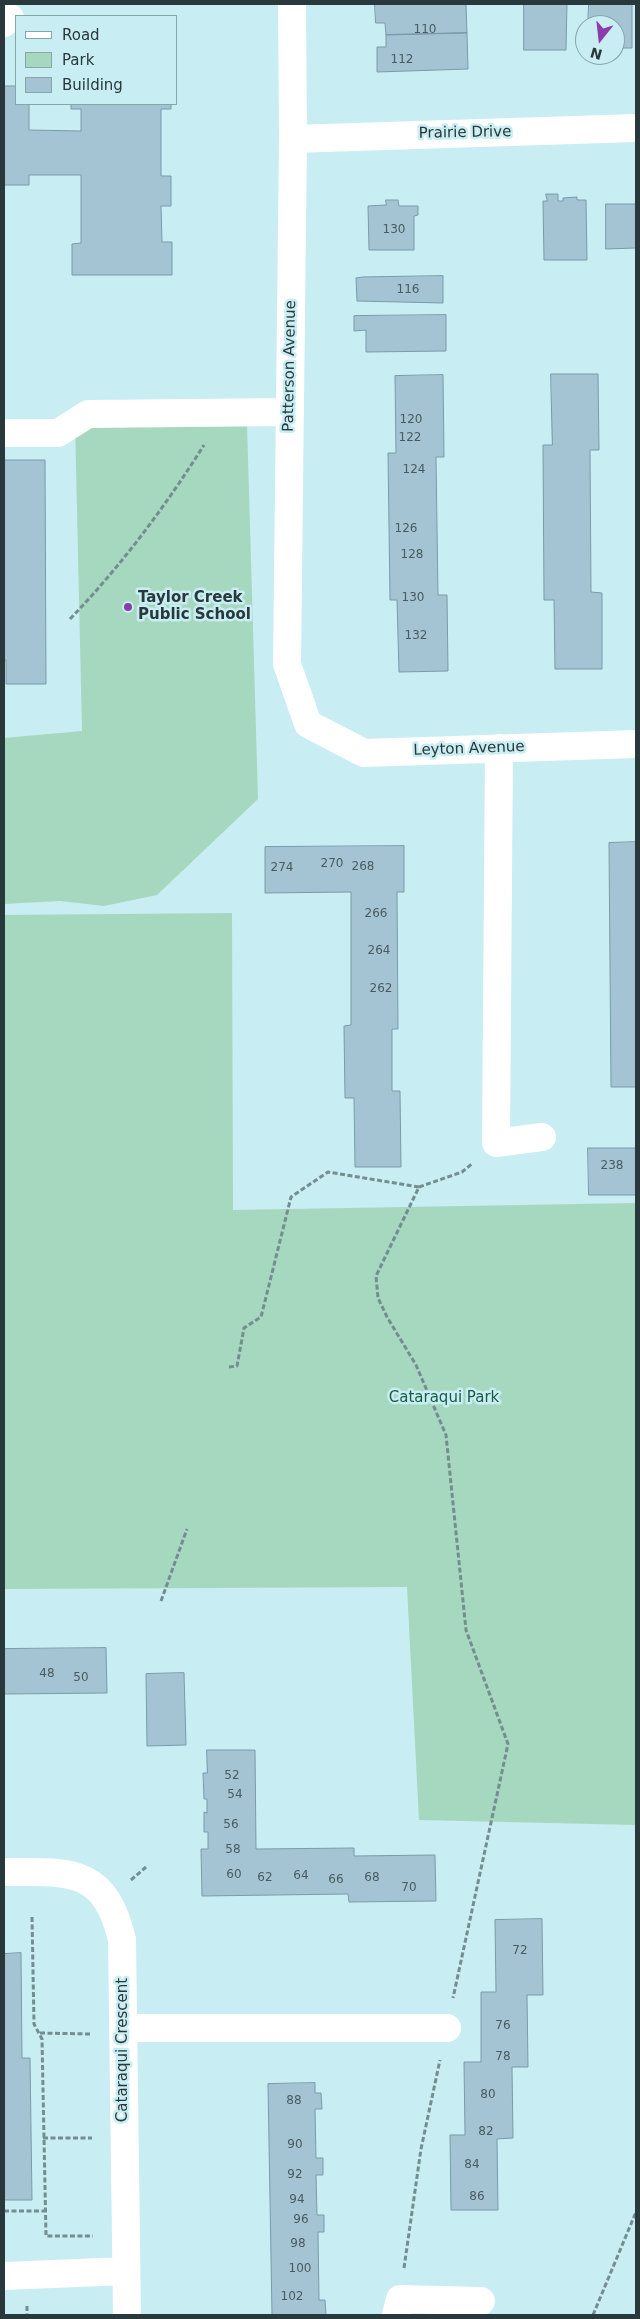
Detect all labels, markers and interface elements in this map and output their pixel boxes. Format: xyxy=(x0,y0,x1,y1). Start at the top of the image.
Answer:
legend xyxy=(15,15,178,105)
north arrow xyxy=(575,15,625,65)
house number: 110 xyxy=(414,23,436,37)
text: Road xyxy=(62,26,100,44)
text: N xyxy=(588,44,604,63)
text: Park xyxy=(62,51,94,69)
house number: 112 xyxy=(391,53,413,67)
text: Building xyxy=(62,76,123,94)
street label: Prairie Drive xyxy=(419,123,511,143)
house number: 130 xyxy=(383,223,405,237)
house number: 116 xyxy=(397,283,419,297)
street label: Patterson Avenue xyxy=(280,300,300,432)
house number: 120 xyxy=(400,413,422,427)
house number: 122 xyxy=(399,431,421,445)
house number: 124 xyxy=(403,463,425,477)
house number: 126 xyxy=(395,522,417,536)
house number: 128 xyxy=(401,548,423,562)
place label: Taylor Creek Public School xyxy=(138,589,251,624)
house number: 130 xyxy=(402,591,424,605)
marker: Taylor Creek Public School xyxy=(122,601,134,613)
house number: 132 xyxy=(405,629,427,643)
street label: Leyton Avenue xyxy=(413,738,525,760)
house number: 270 xyxy=(321,857,343,871)
house number: 268 xyxy=(352,860,374,874)
house number: 274 xyxy=(271,861,293,875)
house number: 266 xyxy=(365,907,387,921)
house number: 264 xyxy=(368,944,390,958)
house number: 262 xyxy=(370,982,392,996)
house number: 238 xyxy=(601,1159,623,1173)
park label: Cataraqui Park xyxy=(389,1389,499,1407)
house number: 48 xyxy=(39,1667,55,1681)
house number: 50 xyxy=(73,1671,89,1685)
house number: 52 xyxy=(224,1769,240,1783)
house number: 54 xyxy=(227,1788,243,1802)
house number: 56 xyxy=(223,1818,239,1832)
house number: 58 xyxy=(225,1843,241,1857)
house number: 60 xyxy=(226,1868,242,1882)
house number: 64 xyxy=(293,1869,309,1883)
house number: 62 xyxy=(257,1871,273,1885)
house number: 68 xyxy=(364,1871,380,1885)
house number: 66 xyxy=(328,1873,344,1887)
house number: 70 xyxy=(401,1881,417,1895)
house number: 72 xyxy=(512,1944,528,1958)
street label: Cataraqui Crescent xyxy=(114,1978,132,2122)
house number: 76 xyxy=(495,2019,511,2033)
house number: 78 xyxy=(495,2050,511,2064)
house number: 80 xyxy=(480,2088,496,2102)
house number: 88 xyxy=(286,2094,302,2108)
house number: 82 xyxy=(478,2125,494,2139)
house number: 90 xyxy=(287,2138,303,2152)
house number: 84 xyxy=(464,2158,480,2172)
house number: 92 xyxy=(287,2168,303,2182)
house number: 86 xyxy=(469,2190,485,2204)
house number: 94 xyxy=(289,2193,305,2207)
house number: 96 xyxy=(293,2213,309,2227)
house number: 98 xyxy=(290,2237,306,2251)
house number: 100 xyxy=(289,2262,311,2276)
house number: 102 xyxy=(281,2290,303,2304)

